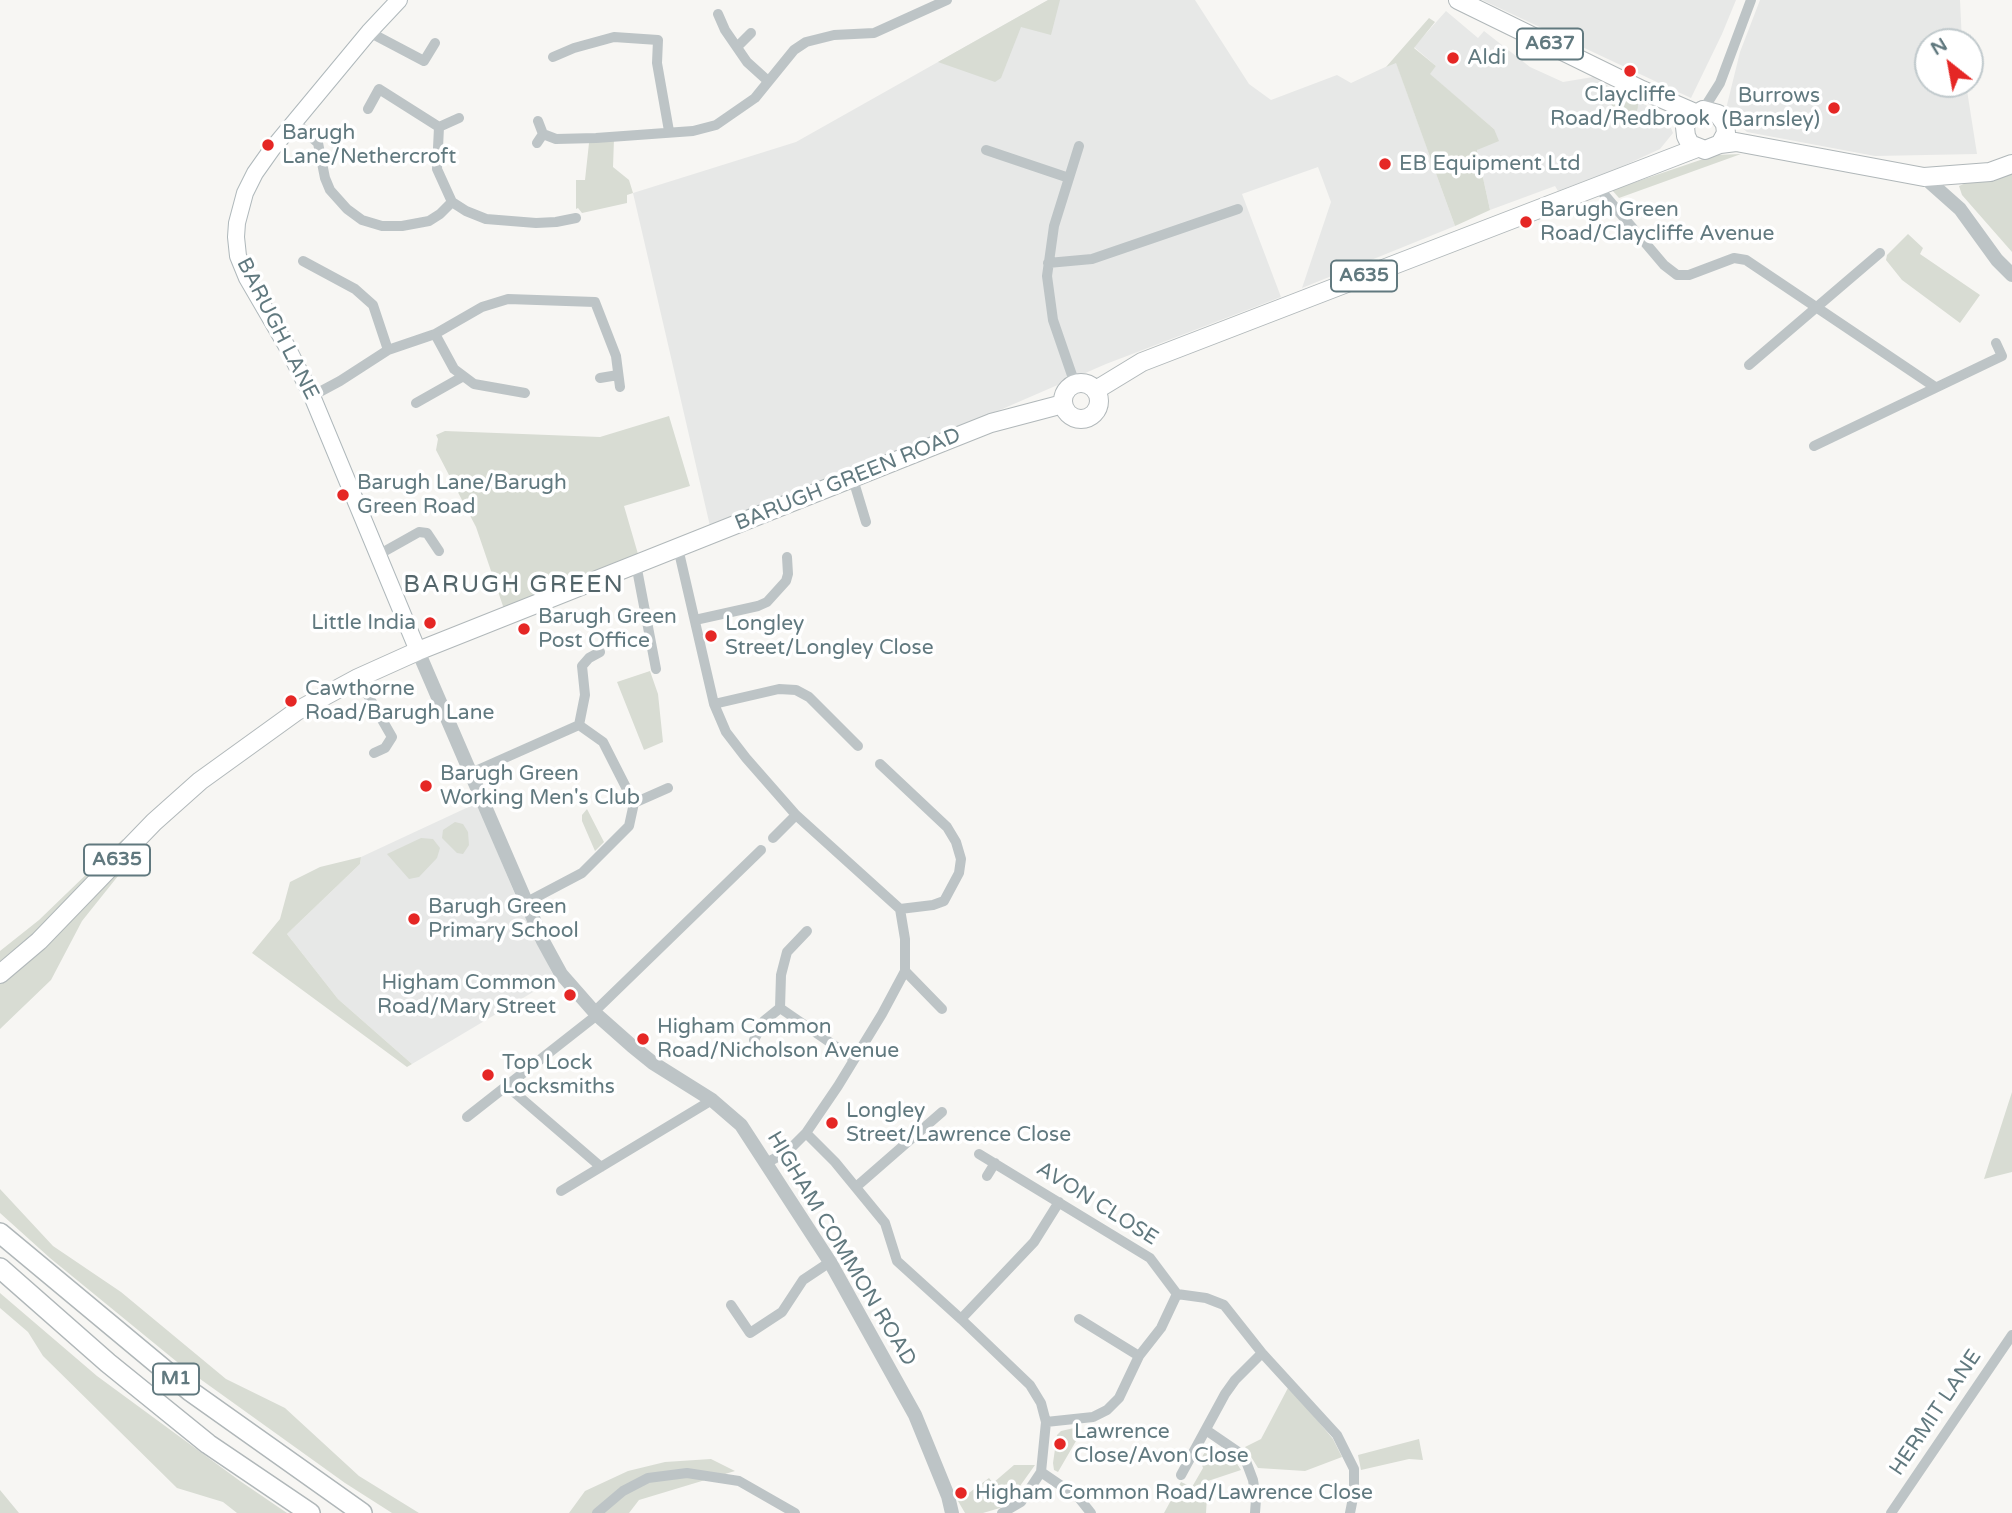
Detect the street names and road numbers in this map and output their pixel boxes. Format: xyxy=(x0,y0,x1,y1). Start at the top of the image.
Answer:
road number: A637 xyxy=(1517,28,1583,60)
street label: BARUGH LANE xyxy=(230,254,324,404)
road number: A635 xyxy=(1331,260,1397,292)
street label: BARUGH GREEN ROAD xyxy=(731,423,965,537)
road number: A635 xyxy=(84,845,150,876)
street label: HIGHAM COMMON ROAD xyxy=(761,1127,921,1371)
street label: AVON CLOSE xyxy=(1032,1157,1162,1251)
street label: HERMIT LANE xyxy=(1885,1345,1987,1481)
road number: M1 xyxy=(153,1364,199,1394)

